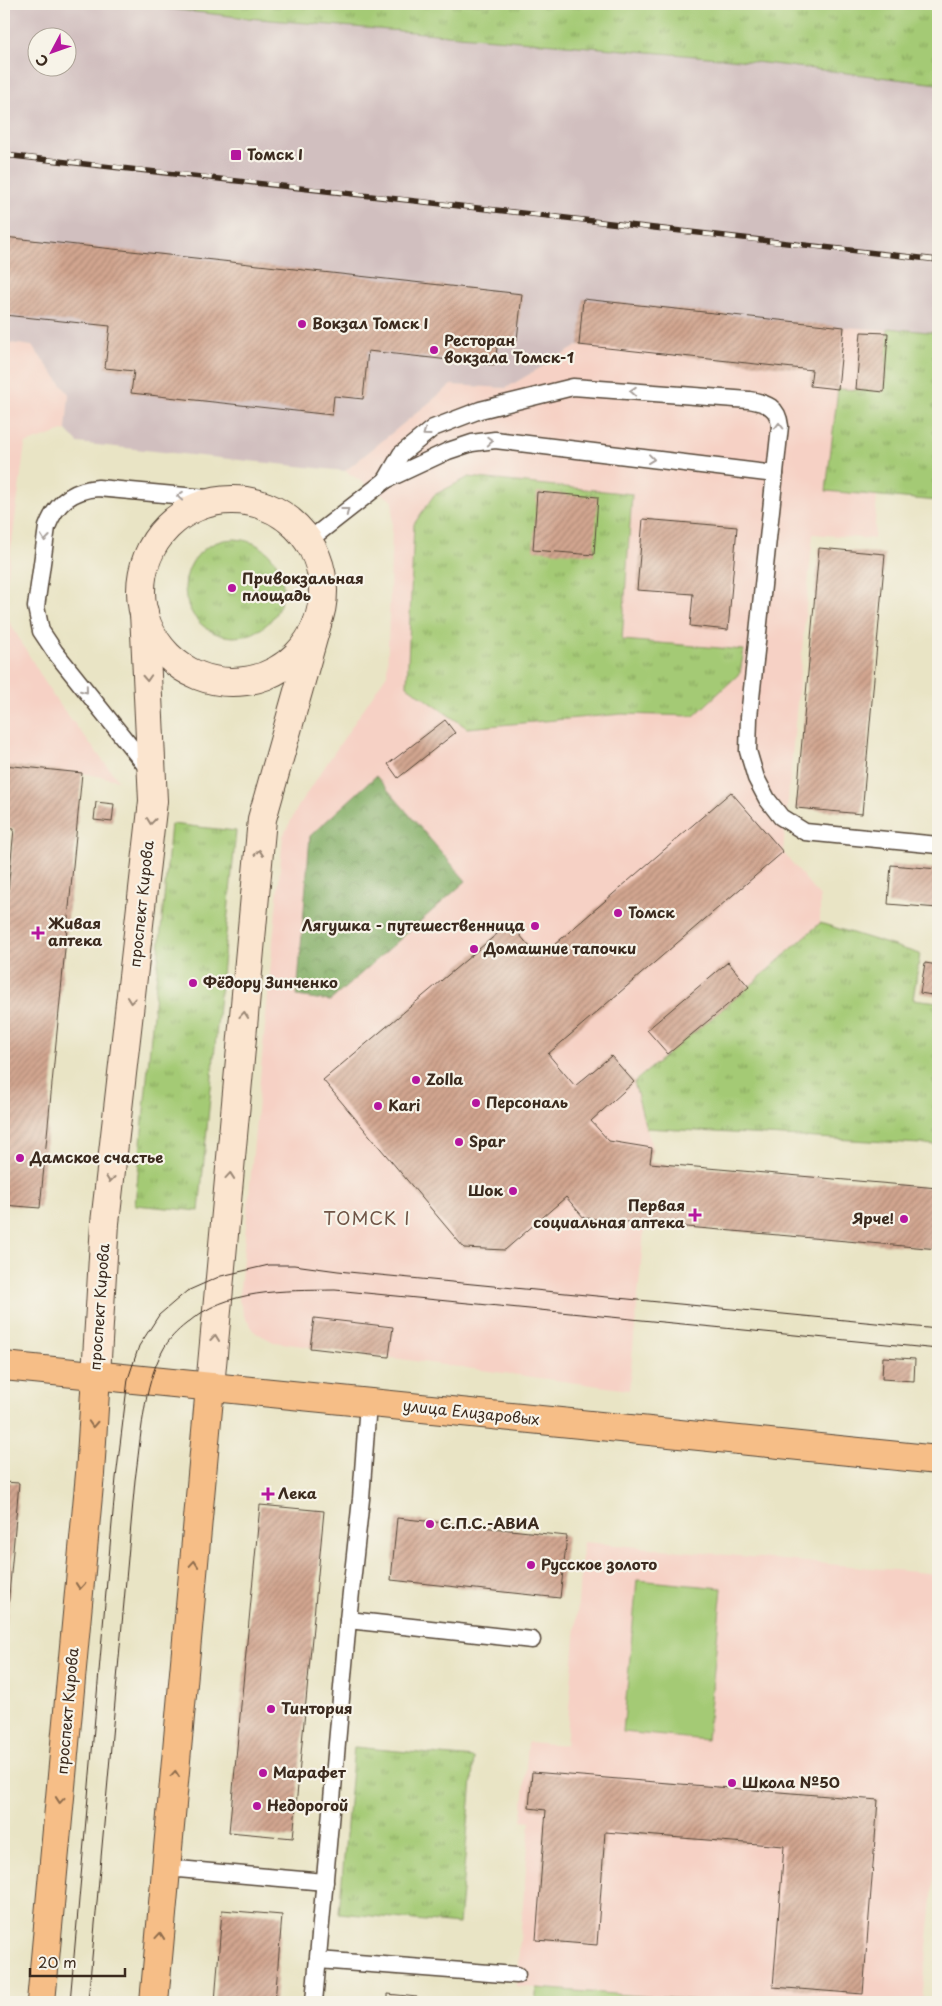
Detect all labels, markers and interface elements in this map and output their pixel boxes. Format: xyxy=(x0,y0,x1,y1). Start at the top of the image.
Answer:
north arrow xyxy=(28,28,78,78)
text: С xyxy=(30,50,53,72)
place label: Томск I xyxy=(247,142,303,165)
marker: Томск I xyxy=(229,148,243,162)
place label: Вокзал Томск I xyxy=(312,311,428,334)
marker: Вокзал Томск I xyxy=(296,318,308,330)
place label: Ресторан вокзала Томск-1 xyxy=(444,328,574,368)
marker: Ресторан вокзала Томск-1 xyxy=(428,344,440,356)
one-way arrow xyxy=(629,386,637,397)
one-way arrow xyxy=(774,422,784,430)
one-way arrow xyxy=(422,427,432,436)
one-way arrow xyxy=(486,436,494,447)
one-way arrow xyxy=(648,453,656,464)
one-way arrow xyxy=(176,490,184,501)
one-way arrow xyxy=(340,508,349,516)
one-way arrow xyxy=(40,534,51,542)
place label: Привокзальная площадь xyxy=(242,566,364,606)
marker: Привокзальная площадь xyxy=(226,582,238,594)
one-way arrow xyxy=(141,675,152,683)
one-way arrow xyxy=(80,684,88,693)
one-way arrow xyxy=(146,818,157,826)
street label: проспект Кирова xyxy=(122,839,159,968)
one-way arrow xyxy=(253,848,264,856)
place label: Томск xyxy=(628,900,675,923)
marker: Томск xyxy=(612,907,624,919)
place label: Живая аптека xyxy=(48,911,103,951)
place label: Лягушка - путешественница xyxy=(302,913,526,936)
marker: Лягушка - путешественница xyxy=(529,920,541,932)
marker: Живая аптека xyxy=(32,927,44,939)
place label: Домашние тапочки xyxy=(483,936,636,959)
marker: Домашние тапочки xyxy=(468,943,480,955)
place label: Фёдору Зинченко xyxy=(203,970,338,993)
marker: Фёдору Зинченко xyxy=(187,977,199,989)
one-way arrow xyxy=(126,997,137,1005)
one-way arrow xyxy=(238,1010,249,1018)
place label: Zolla xyxy=(426,1067,463,1090)
marker: Zolla xyxy=(410,1074,422,1086)
place label: Персональ xyxy=(486,1090,568,1113)
place label: Kari xyxy=(388,1093,420,1116)
marker: Персональ xyxy=(470,1097,482,1109)
marker: Kari xyxy=(372,1100,384,1112)
place label: Spar xyxy=(469,1129,506,1152)
marker: Spar xyxy=(453,1136,465,1148)
place label: Дамское счастье xyxy=(29,1145,163,1168)
marker: Дамское счастье xyxy=(14,1152,26,1164)
one-way arrow xyxy=(224,1172,235,1180)
one-way arrow xyxy=(105,1175,116,1183)
place label: Шок xyxy=(468,1178,503,1201)
marker: Шок xyxy=(507,1185,519,1197)
place label: Первая социальная аптека xyxy=(533,1193,685,1233)
district label: ТОМСК I xyxy=(323,1204,411,1231)
place label: Ярче! xyxy=(852,1206,894,1229)
marker: Первая социальная аптека xyxy=(689,1209,701,1221)
marker: Ярче! xyxy=(898,1213,910,1225)
street label: проспект Кирова xyxy=(83,1242,114,1371)
one-way arrow xyxy=(209,1334,220,1342)
street label: улица Елизаровых xyxy=(402,1393,541,1430)
one-way arrow xyxy=(88,1420,99,1428)
place label: Лека xyxy=(278,1481,317,1504)
marker: Лека xyxy=(262,1488,274,1500)
place label: С.П.С.-АВИА xyxy=(440,1511,540,1534)
marker: С.П.С.-АВИА xyxy=(424,1518,436,1530)
place label: Русское золото xyxy=(541,1552,657,1575)
marker: Русское золото xyxy=(525,1559,537,1571)
one-way arrow xyxy=(188,1560,199,1568)
one-way arrow xyxy=(75,1582,86,1590)
street label: проспект Кирова xyxy=(50,1646,84,1775)
place label: Тинтория xyxy=(281,1696,353,1719)
marker: Тинтория xyxy=(265,1703,277,1715)
place label: Марафет xyxy=(273,1760,347,1783)
marker: Марафет xyxy=(257,1767,269,1779)
one-way arrow xyxy=(169,1770,180,1778)
place label: Школа №50 xyxy=(742,1770,840,1793)
marker: Школа №50 xyxy=(726,1777,738,1789)
place label: Недорогой xyxy=(267,1793,348,1816)
one-way arrow xyxy=(55,1796,66,1804)
marker: Недорогой xyxy=(251,1800,263,1812)
one-way arrow xyxy=(155,1932,166,1940)
scale bar xyxy=(30,1946,125,1978)
text: 20 m xyxy=(38,1950,77,1973)

